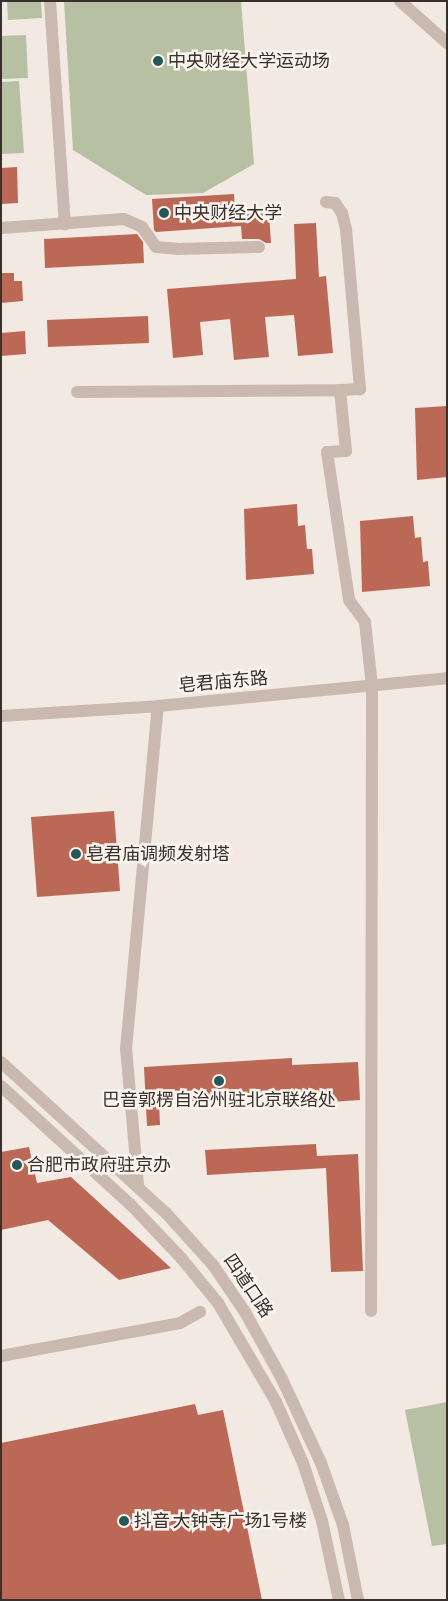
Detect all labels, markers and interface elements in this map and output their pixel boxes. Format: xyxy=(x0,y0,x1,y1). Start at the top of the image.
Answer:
place label: 中央财经大学运动场 xyxy=(168,50,330,72)
marker: 中央财经大学运动场 xyxy=(152,55,164,67)
place label: 中央财经大学 xyxy=(174,202,282,224)
marker: 中央财经大学 xyxy=(158,207,170,219)
street label: 皂君庙东路 xyxy=(177,667,269,697)
place label: 皂君庙调频发射塔 xyxy=(86,843,230,865)
marker: 皂君庙调频发射塔 xyxy=(70,848,82,860)
marker: 巴音郭楞自治州驻北京联络处 xyxy=(213,1075,225,1087)
place label: 巴音郭楞自治州驻北京联络处 xyxy=(102,1089,336,1111)
place label: 合肥市政府驻京办 xyxy=(27,1154,171,1176)
marker: 合肥市政府驻京办 xyxy=(11,1159,23,1171)
street label: 四道口路 xyxy=(219,1250,277,1322)
place label: 抖音 大钟寺广场1号楼 xyxy=(134,1510,307,1532)
marker: 抖音 大钟寺广场1号楼 xyxy=(118,1515,130,1527)

